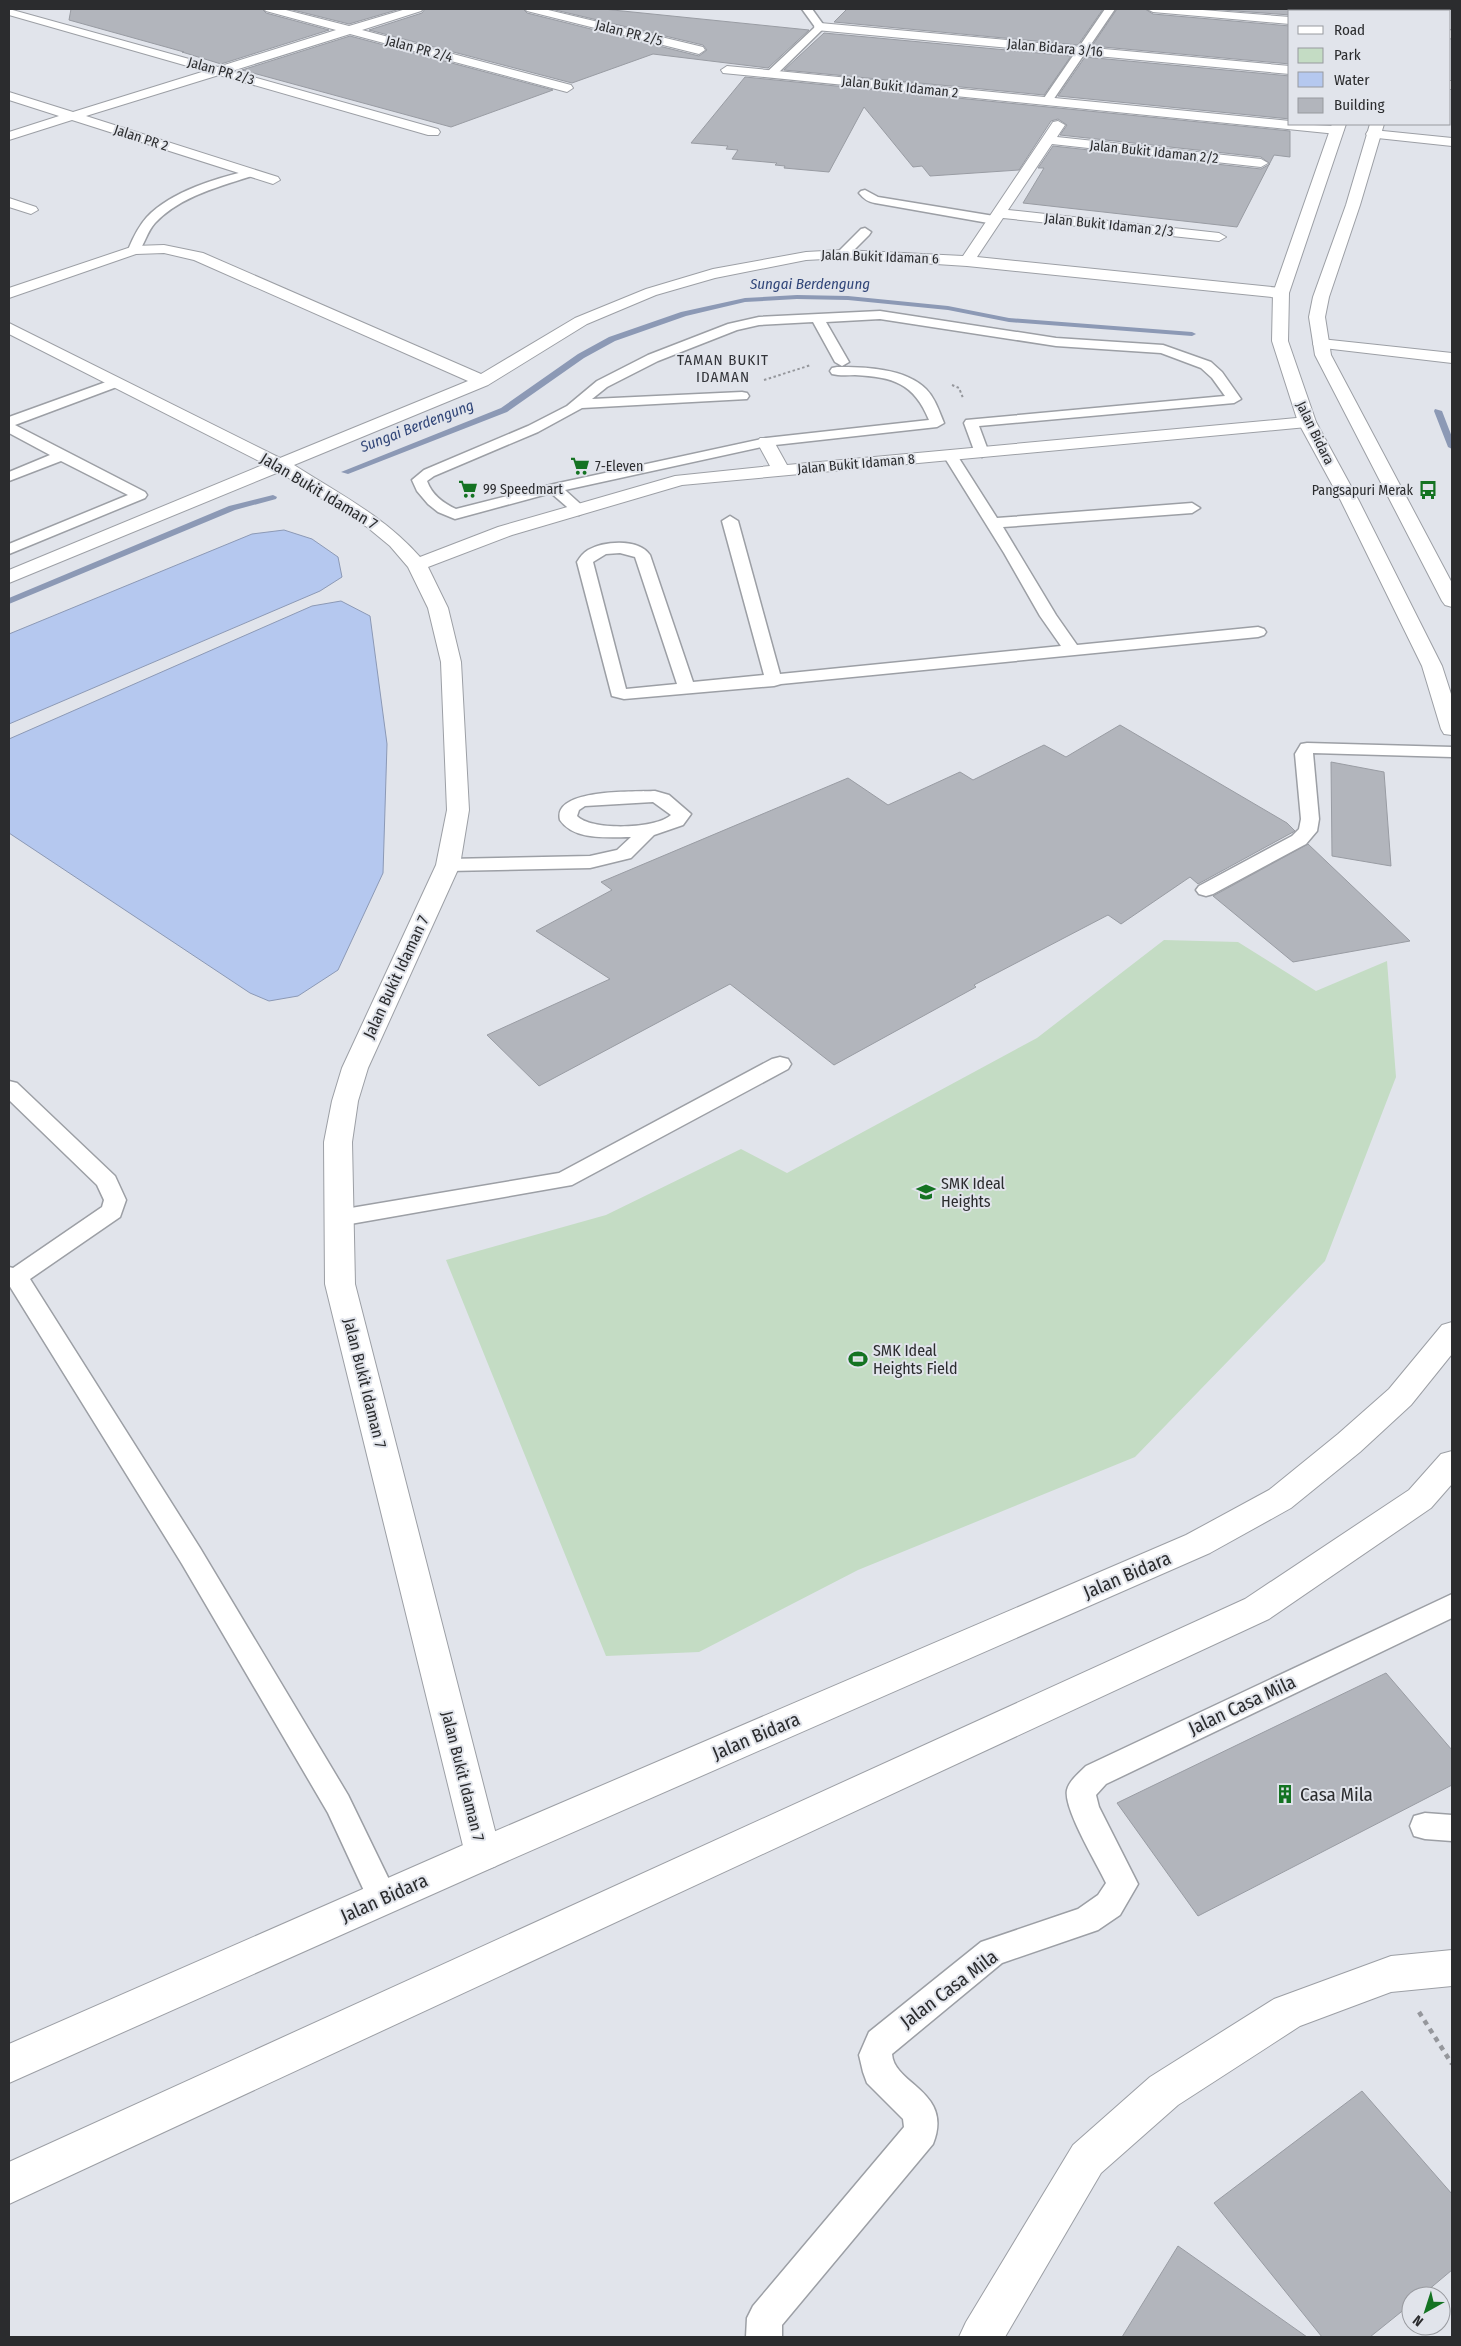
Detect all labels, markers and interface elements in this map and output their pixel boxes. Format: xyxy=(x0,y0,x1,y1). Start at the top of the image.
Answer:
legend xyxy=(1288,10,1451,125)
street label: Jalan PR 2/5 xyxy=(594,16,664,50)
text: Road xyxy=(1334,21,1365,39)
street label: Jalan PR 2/4 xyxy=(384,32,455,66)
street label: Jalan Bidara 3/16 xyxy=(1006,35,1104,61)
text: Park xyxy=(1334,46,1361,64)
street label: Jalan PR 2/3 xyxy=(186,53,256,89)
text: Water xyxy=(1334,71,1370,89)
street label: Jalan Bukit Idaman 2 xyxy=(841,72,959,102)
text: Building xyxy=(1334,96,1385,114)
street label: Jalan PR 2 xyxy=(112,121,170,155)
street label: Jalan Bukit Idaman 2/2 xyxy=(1089,137,1219,167)
street label: Jalan Bukit Idaman 2/3 xyxy=(1044,210,1174,240)
street label: Jalan Bukit Idaman 6 xyxy=(821,246,939,268)
water label: Sungai Berdengung xyxy=(749,275,870,293)
district label: TAMAN BUKIT IDAMAN xyxy=(677,351,769,386)
water label: Sungai Berdengung xyxy=(357,396,476,456)
street label: Jalan Bidara xyxy=(1292,398,1338,468)
street label: Jalan Bukit Idaman 7 xyxy=(257,449,381,534)
street label: Jalan Bukit Idaman 8 xyxy=(797,450,915,478)
supermarket icon: 7-Eleven xyxy=(569,455,591,477)
place label: 7-Eleven xyxy=(595,458,643,475)
supermarket icon: 99 Speedmart xyxy=(457,478,479,500)
bus stop icon: Pangsapuri Merak xyxy=(1417,479,1439,501)
place label: 99 Speedmart xyxy=(483,481,563,498)
place label: Pangsapuri Merak xyxy=(1312,482,1413,499)
street label: Jalan Bukit Idaman 7 xyxy=(359,912,433,1041)
place label: SMK Ideal Heights xyxy=(941,1174,1005,1211)
school or university icon: SMK Ideal Heights xyxy=(915,1181,937,1203)
street label: Jalan Bukit Idaman 7 xyxy=(340,1316,390,1450)
place label: SMK Ideal Heights Field xyxy=(873,1341,958,1378)
sports icon: SMK Ideal Heights Field xyxy=(847,1348,869,1370)
street label: Jalan Bidara xyxy=(1080,1546,1174,1604)
street label: Jalan Casa Mila xyxy=(1185,1670,1299,1740)
street label: Jalan Bidara xyxy=(709,1707,803,1765)
street label: Jalan Bukit Idaman 7 xyxy=(438,1709,488,1843)
building icon: Casa Mila xyxy=(1274,1783,1296,1805)
place label: Casa Mila xyxy=(1300,1783,1373,1806)
street label: Jalan Bidara xyxy=(337,1869,431,1927)
street label: Jalan Casa Mila xyxy=(896,1945,1002,2033)
north arrow xyxy=(1401,2286,1451,2336)
text: N xyxy=(1410,2311,1427,2330)

